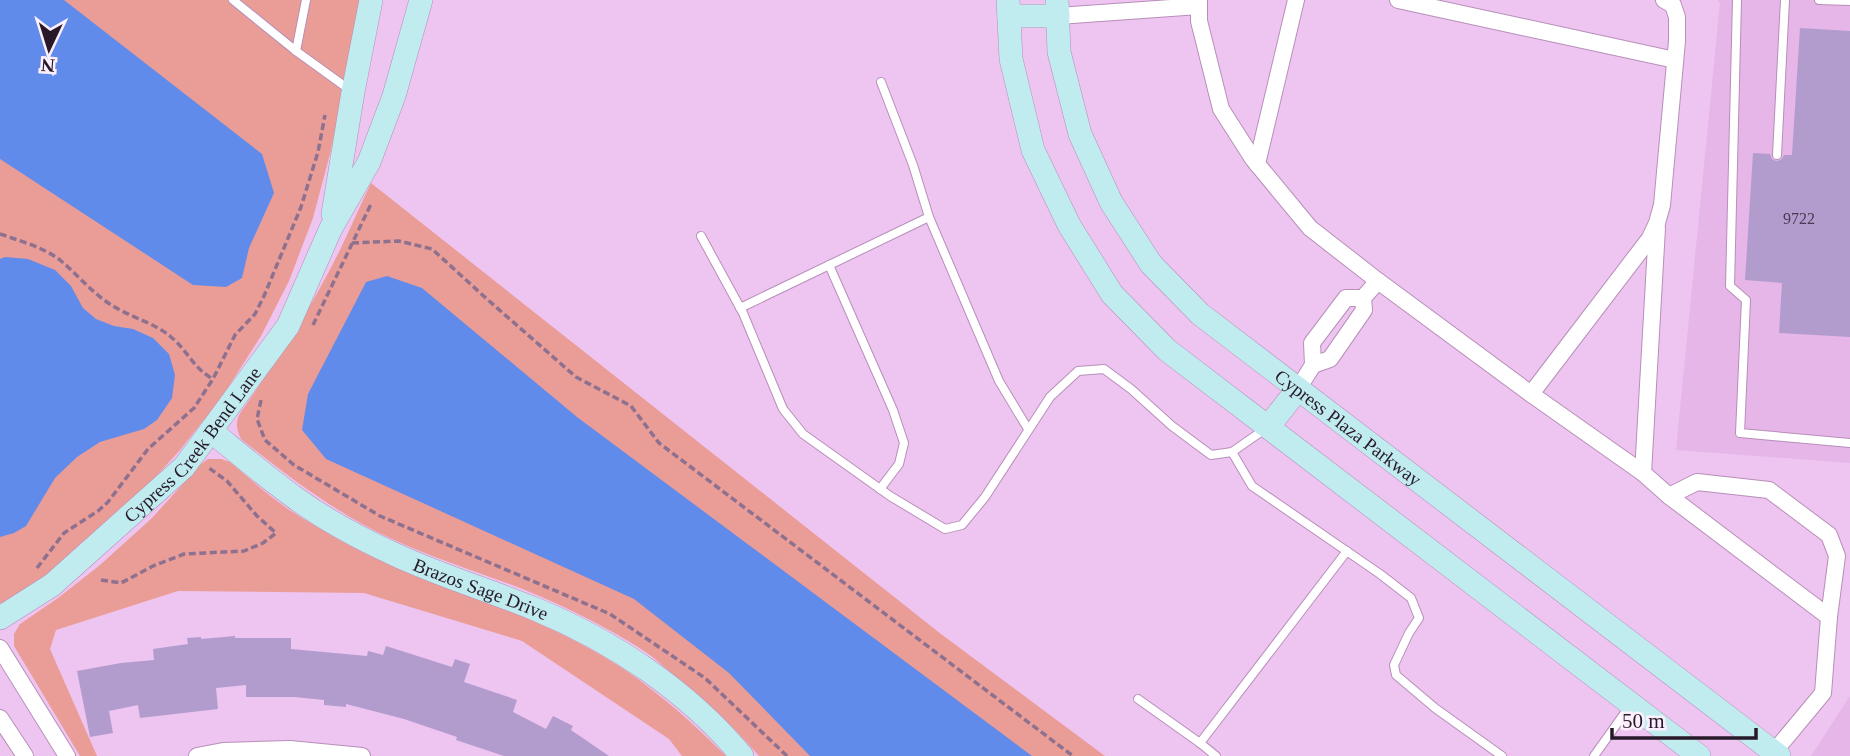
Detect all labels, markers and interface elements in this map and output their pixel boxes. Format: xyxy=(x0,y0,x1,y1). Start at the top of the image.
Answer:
north arrow xyxy=(14,14,84,84)
text: N xyxy=(40,54,55,76)
house number: 9722 xyxy=(1783,210,1815,227)
street label: Cypress Creek Bend Lane xyxy=(120,363,265,527)
street label: Cypress Plaza Parkway xyxy=(1271,365,1426,491)
street label: Brazos Sage Drive xyxy=(410,554,551,624)
scale bar xyxy=(1612,696,1756,740)
text: 50 m xyxy=(1622,709,1665,733)

